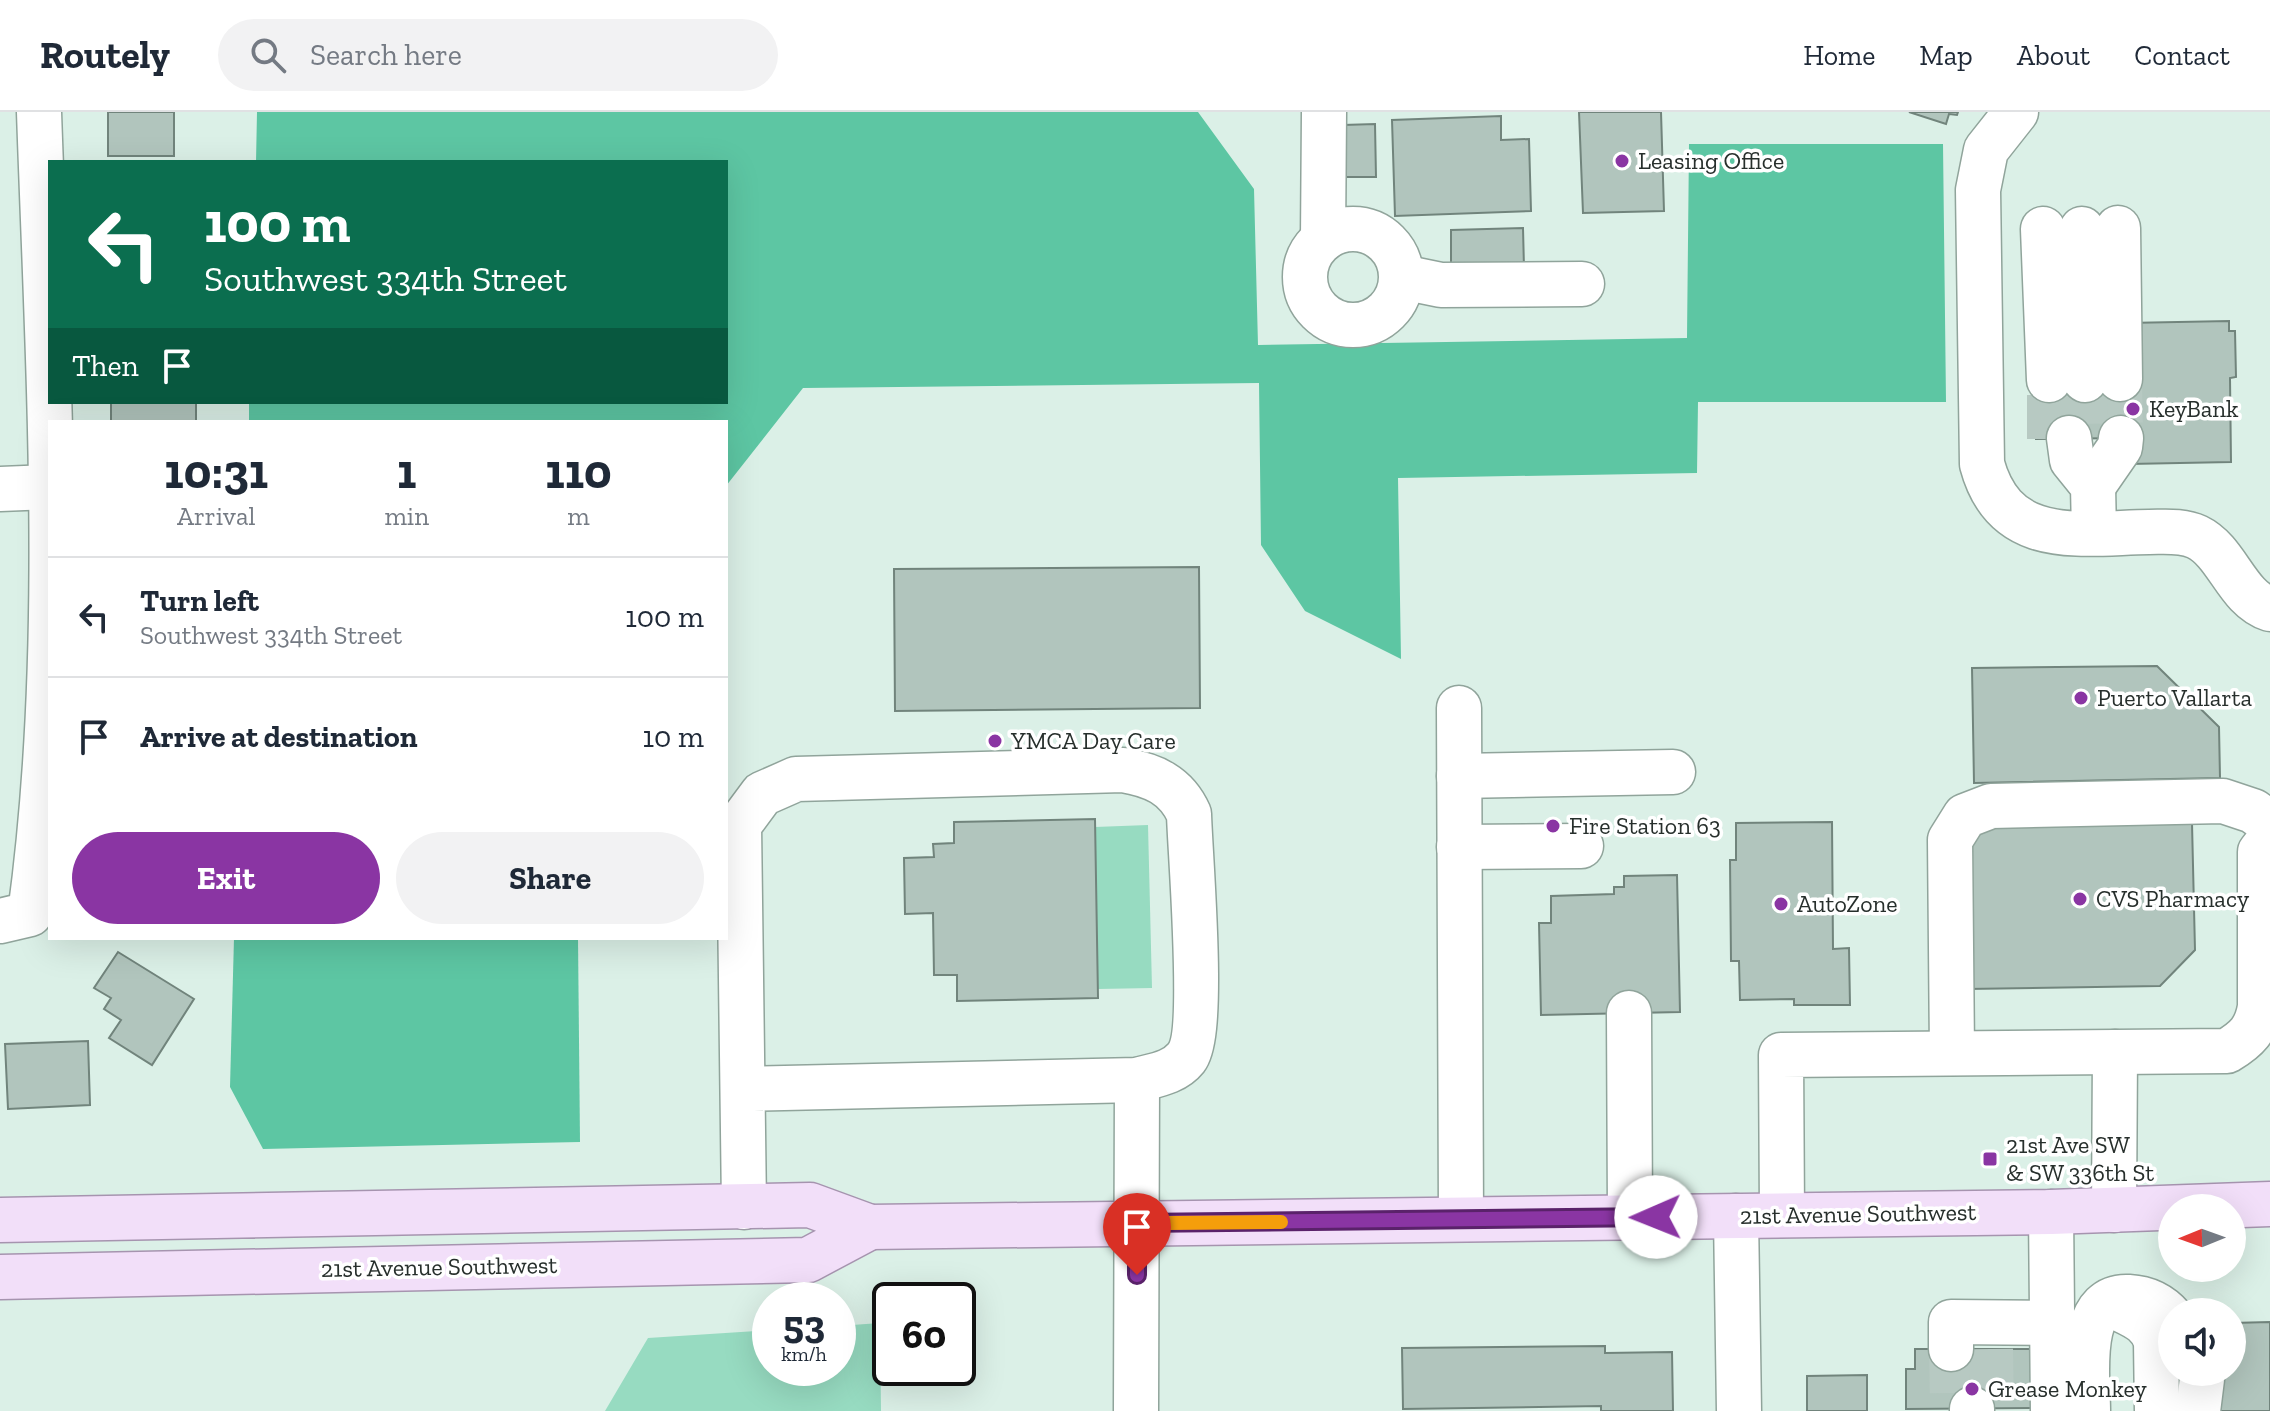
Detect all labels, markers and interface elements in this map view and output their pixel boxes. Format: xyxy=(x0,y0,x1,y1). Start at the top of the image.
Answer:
search box xyxy=(218,19,778,91)
text: Routely xyxy=(40,32,170,78)
icon: search xyxy=(246,33,290,77)
text: Search here xyxy=(310,37,462,73)
text: Home xyxy=(1803,39,1875,72)
text: Map xyxy=(1919,39,1973,72)
text: About xyxy=(2017,39,2090,72)
text: Contact xyxy=(2134,39,2230,72)
place label: Leasing Office xyxy=(1638,146,1784,175)
marker: Leasing Office xyxy=(1613,152,1631,170)
text: 100 m xyxy=(204,189,351,256)
icon: left xyxy=(72,192,176,296)
text: Southwest 334th Street xyxy=(204,257,567,300)
icon: arrive xyxy=(155,344,199,388)
text: Then xyxy=(72,348,139,384)
place label: KeyBank xyxy=(2149,394,2239,423)
marker: KeyBank xyxy=(2124,400,2142,418)
text: 10:31 xyxy=(164,443,268,500)
text: 1 xyxy=(397,443,416,500)
text: 110 xyxy=(545,443,612,500)
text: Arrival xyxy=(177,500,255,532)
text: min xyxy=(384,500,429,532)
text: m xyxy=(567,500,590,532)
text: Turn left xyxy=(140,583,259,619)
icon: left xyxy=(72,595,116,639)
text: 100 m xyxy=(625,599,704,635)
text: Southwest 334th Street xyxy=(140,619,402,651)
place label: Puerto Vallarta xyxy=(2097,683,2252,712)
marker: Puerto Vallarta xyxy=(2072,689,2090,707)
icon: arrive xyxy=(72,715,116,759)
text: Arrive at destination xyxy=(140,719,417,755)
text: 10 m xyxy=(642,719,704,755)
place label: YMCA Day Care xyxy=(1010,726,1176,755)
marker: YMCA Day Care xyxy=(986,732,1004,750)
place label: Fire Station 63 xyxy=(1569,811,1721,840)
marker: Fire Station 63 xyxy=(1544,817,1562,835)
button: Exit xyxy=(72,832,380,924)
button: Share xyxy=(396,832,704,924)
place label: CVS Pharmacy xyxy=(2096,884,2250,913)
place label: AutoZone xyxy=(1797,889,1898,918)
marker: CVS Pharmacy xyxy=(2071,890,2089,908)
marker: AutoZone xyxy=(1772,895,1790,913)
place label: 21st Ave SW & SW 336th St xyxy=(2006,1130,2154,1187)
marker: 21st Ave SW & SW 336th St xyxy=(1981,1150,1999,1168)
position arrow xyxy=(1614,1175,1698,1259)
pin xyxy=(1103,1193,1171,1275)
north arrow xyxy=(2158,1194,2246,1282)
map controls xyxy=(2158,1194,2246,1386)
street label: 21st Avenue Southwest xyxy=(1740,1197,1977,1230)
icon: arrive xyxy=(1115,1205,1159,1249)
street label: 21st Avenue Southwest xyxy=(321,1250,558,1283)
speed limit sign: 60 xyxy=(872,1282,976,1386)
button: sound xyxy=(2158,1298,2246,1386)
text: 53 xyxy=(783,1300,825,1348)
text: km/h xyxy=(781,1342,827,1366)
place label: Grease Monkey xyxy=(1988,1374,2147,1403)
marker: Grease Monkey xyxy=(1963,1380,1981,1398)

